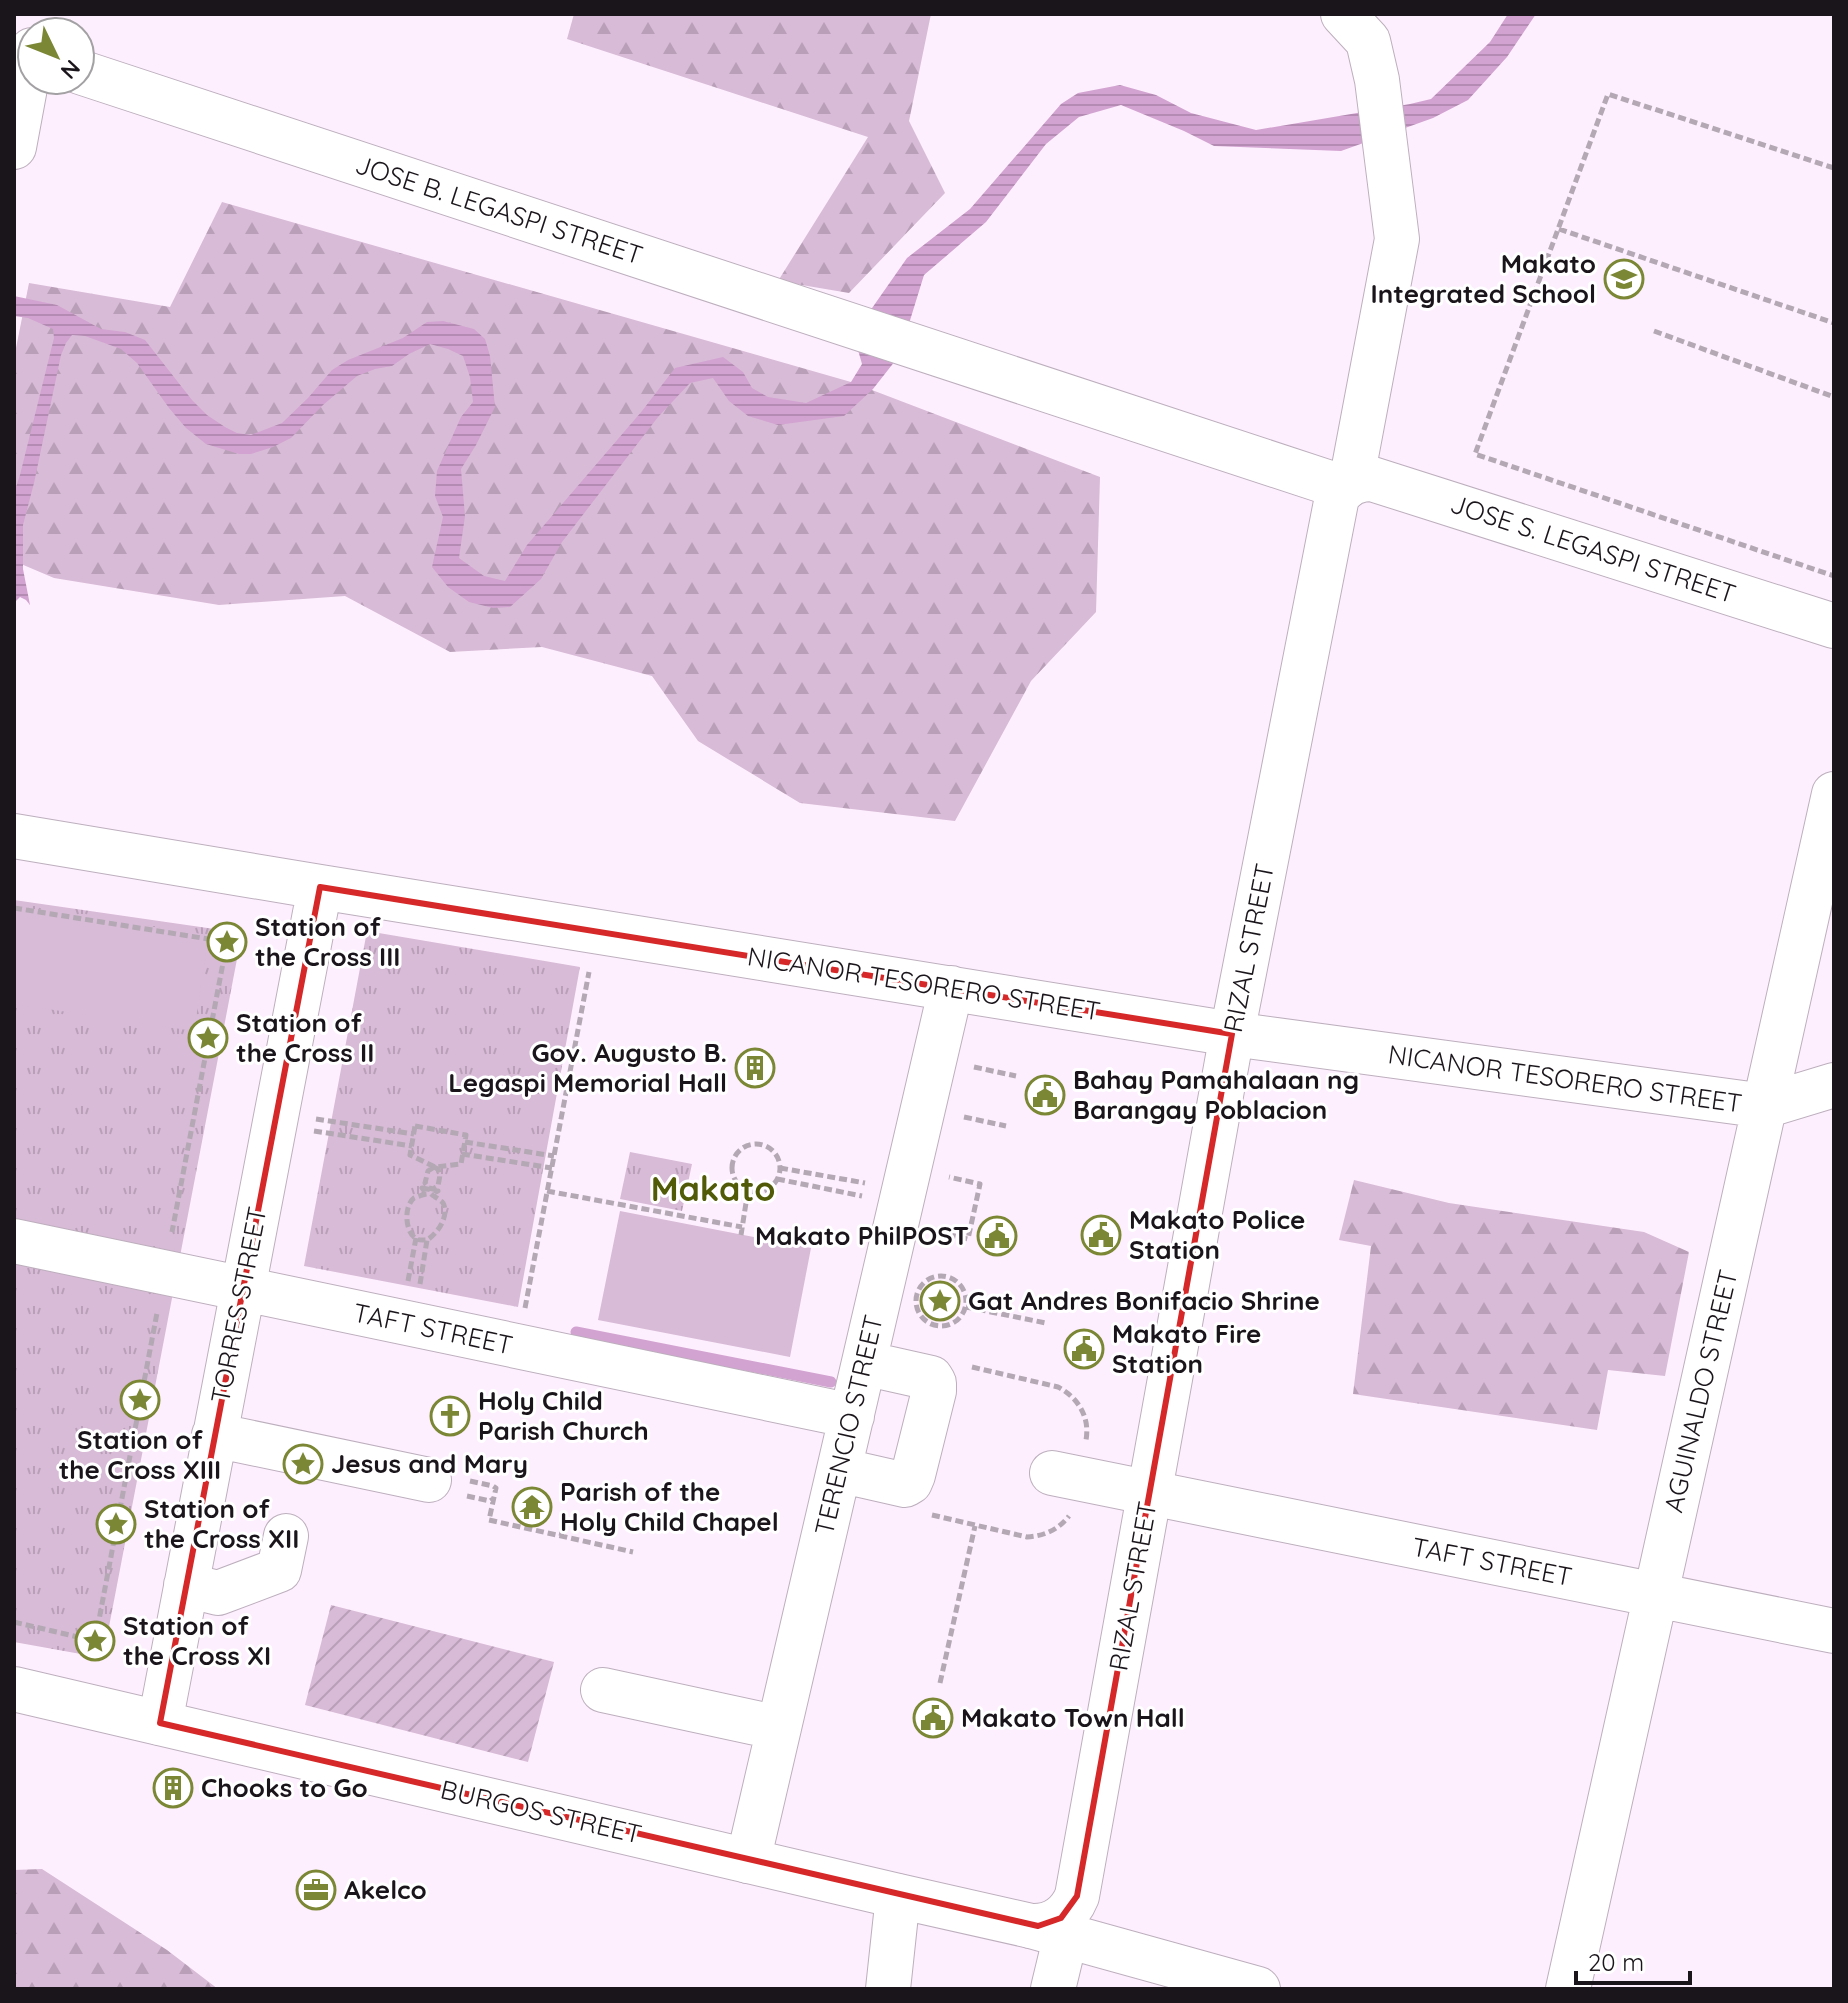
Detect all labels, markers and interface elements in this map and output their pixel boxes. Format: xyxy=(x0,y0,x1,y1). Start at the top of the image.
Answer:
north arrow xyxy=(16,16,96,96)
text: N xyxy=(55,54,86,85)
street label: JOSE B. LEGASPI STREET xyxy=(351,147,647,272)
place label: Makato Integrated School xyxy=(1371,247,1596,310)
school or university icon: Makato Integrated School xyxy=(1603,258,1645,300)
street label: JOSE S. LEGASPI STREET xyxy=(1446,487,1740,610)
street label: RIZAL STREET xyxy=(1216,861,1281,1035)
place label: Station of the Cross III xyxy=(255,910,401,973)
place icon: Station of the Cross III xyxy=(206,921,248,963)
street label: NICANOR TESORERO STREET xyxy=(745,939,1103,1028)
place label: Station of the Cross II xyxy=(236,1006,374,1069)
place icon: Station of the Cross II xyxy=(187,1017,229,1059)
place label: Gov. Augusto B. Legaspi Memorial Hall xyxy=(448,1036,727,1099)
street label: NICANOR TESORERO STREET xyxy=(1386,1037,1744,1120)
building icon: Gov. Augusto B. Legaspi Memorial Hall xyxy=(734,1047,776,1089)
place label: Bahay Pamahalaan ng Barangay Poblacion xyxy=(1073,1063,1359,1126)
public building icon: Bahay Pamahalaan ng Barangay Poblacion xyxy=(1024,1074,1066,1116)
district label: Makato xyxy=(651,1167,775,1210)
place label: Makato Police Station xyxy=(1129,1203,1305,1266)
street label: TORRES STREET xyxy=(203,1204,274,1406)
public building icon: Makato Police Station xyxy=(1080,1214,1122,1256)
public building icon: Makato PhilPOST xyxy=(976,1215,1018,1257)
place label: Makato PhilPOST xyxy=(755,1219,969,1252)
street label: AGUINALDO STREET xyxy=(1657,1266,1744,1515)
place icon: Gat Andres Bonifacio Shrine xyxy=(919,1280,961,1322)
place label: Gat Andres Bonifacio Shrine xyxy=(968,1284,1320,1317)
street label: TAFT STREET xyxy=(350,1296,516,1362)
street label: TERENCIO STREET xyxy=(807,1312,890,1538)
place label: Makato Fire Station xyxy=(1112,1317,1261,1380)
public building icon: Makato Fire Station xyxy=(1063,1328,1105,1370)
place icon: Station of the Cross XIII xyxy=(119,1379,161,1421)
place label: Holy Child Parish Church xyxy=(478,1384,649,1447)
church icon: Holy Child Parish Church xyxy=(429,1395,471,1437)
place label: Station of the Cross XIII xyxy=(59,1423,221,1486)
place icon: Jesus and Mary xyxy=(282,1443,324,1485)
place label: Jesus and Mary xyxy=(331,1447,528,1480)
place label: Parish of the Holy Child Chapel xyxy=(560,1475,779,1538)
temple icon: Parish of the Holy Child Chapel xyxy=(511,1486,553,1528)
place label: Station of the Cross XII xyxy=(144,1492,299,1555)
street label: RIZAL STREET xyxy=(1101,1499,1164,1673)
place icon: Station of the Cross XII xyxy=(95,1503,137,1545)
street label: TAFT STREET xyxy=(1409,1530,1575,1593)
place label: Station of the Cross XI xyxy=(123,1609,271,1672)
place icon: Station of the Cross XI xyxy=(74,1620,116,1662)
public building icon: Makato Town Hall xyxy=(912,1697,954,1739)
place label: Makato Town Hall xyxy=(961,1701,1185,1734)
building icon: Chooks to Go xyxy=(152,1767,194,1809)
place label: Chooks to Go xyxy=(201,1771,368,1804)
street label: BURGOS STREET xyxy=(437,1772,645,1851)
office icon: Akelco xyxy=(295,1869,337,1911)
place label: Akelco xyxy=(344,1873,427,1906)
scale bar xyxy=(1576,1935,1690,1985)
text: 20 m xyxy=(1588,1947,1644,1977)

